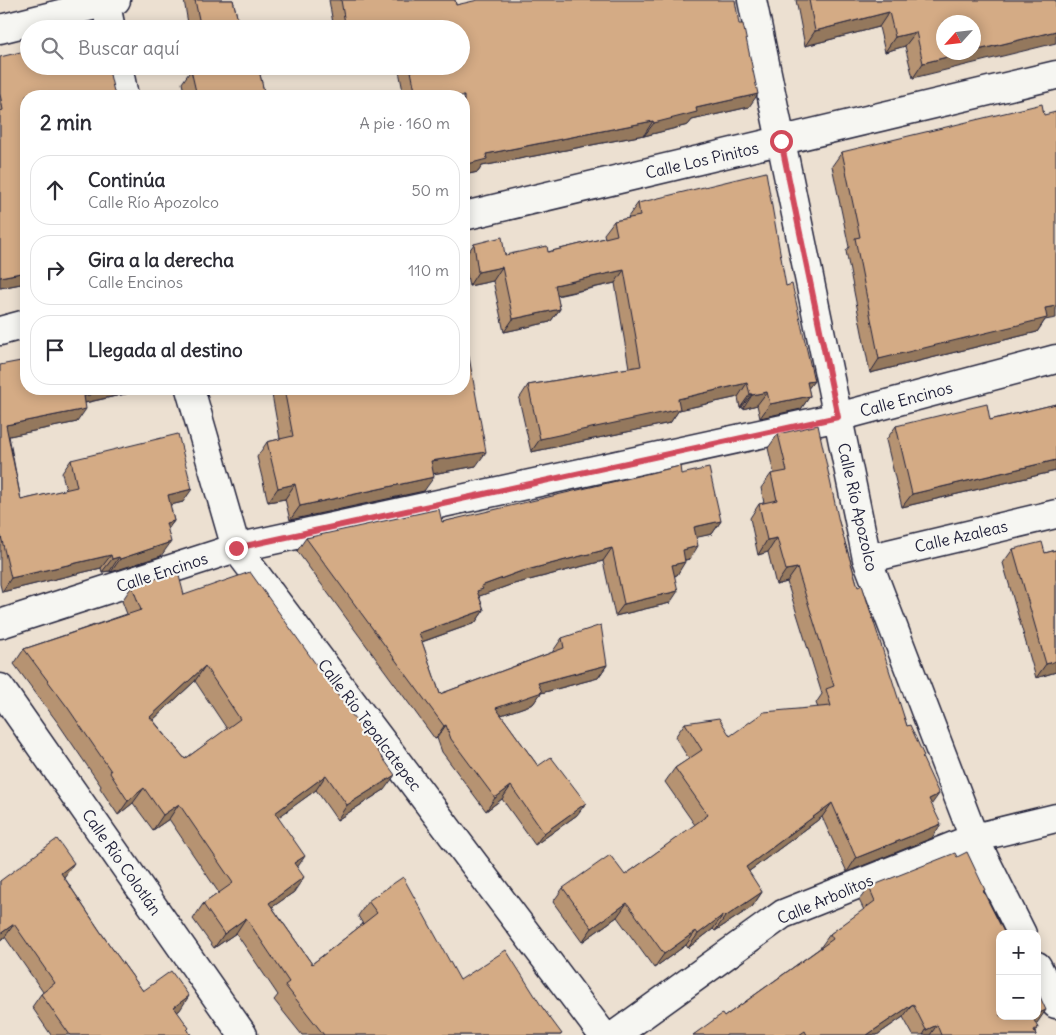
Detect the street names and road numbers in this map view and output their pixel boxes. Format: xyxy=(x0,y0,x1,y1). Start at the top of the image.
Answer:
street label: Calle Los Pinitos xyxy=(644,137,760,183)
street label: Calle Encinos xyxy=(858,377,954,421)
street label: Calle Río Apozolco xyxy=(834,441,882,573)
street label: Calle Azaleas xyxy=(913,516,1009,556)
street label: Calle Encinos xyxy=(114,548,210,596)
street label: Calle Río Tepalcatepec xyxy=(314,655,426,795)
street label: Calle Río Colotlán xyxy=(78,805,166,919)
street label: Calle Arbolitos xyxy=(774,870,876,928)

